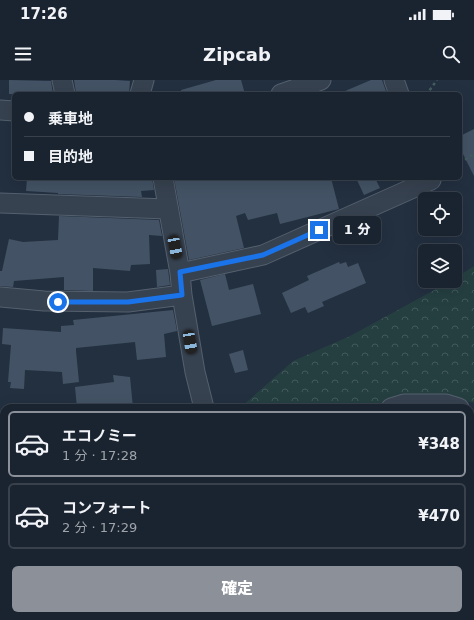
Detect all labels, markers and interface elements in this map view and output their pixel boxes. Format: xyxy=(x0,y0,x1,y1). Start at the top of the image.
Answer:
text: 17:26 xyxy=(20,5,68,23)
icon: menu xyxy=(12,43,34,65)
icon: search xyxy=(440,43,462,65)
text: Zipcab xyxy=(203,44,271,65)
text: 乗車地 xyxy=(48,110,93,128)
text: 目的地 xyxy=(48,148,93,166)
map controls xyxy=(418,192,462,288)
button: locate xyxy=(418,192,462,236)
callout: 1 分 xyxy=(333,216,381,244)
route end xyxy=(310,221,328,239)
text: 1 分 xyxy=(344,222,370,237)
car xyxy=(167,234,183,260)
button: layers xyxy=(418,244,462,288)
route start xyxy=(49,293,67,311)
car xyxy=(182,329,198,355)
icon: car xyxy=(14,426,50,462)
text: エコノミー xyxy=(62,427,137,445)
text: ¥348 xyxy=(418,435,460,453)
text: 1 分 · 17:28 xyxy=(62,448,137,463)
icon: car xyxy=(14,498,50,534)
text: コンフォート xyxy=(62,499,152,517)
text: ¥470 xyxy=(418,507,460,525)
text: 2 分 · 17:29 xyxy=(62,520,137,535)
button: 確定 xyxy=(12,566,462,612)

